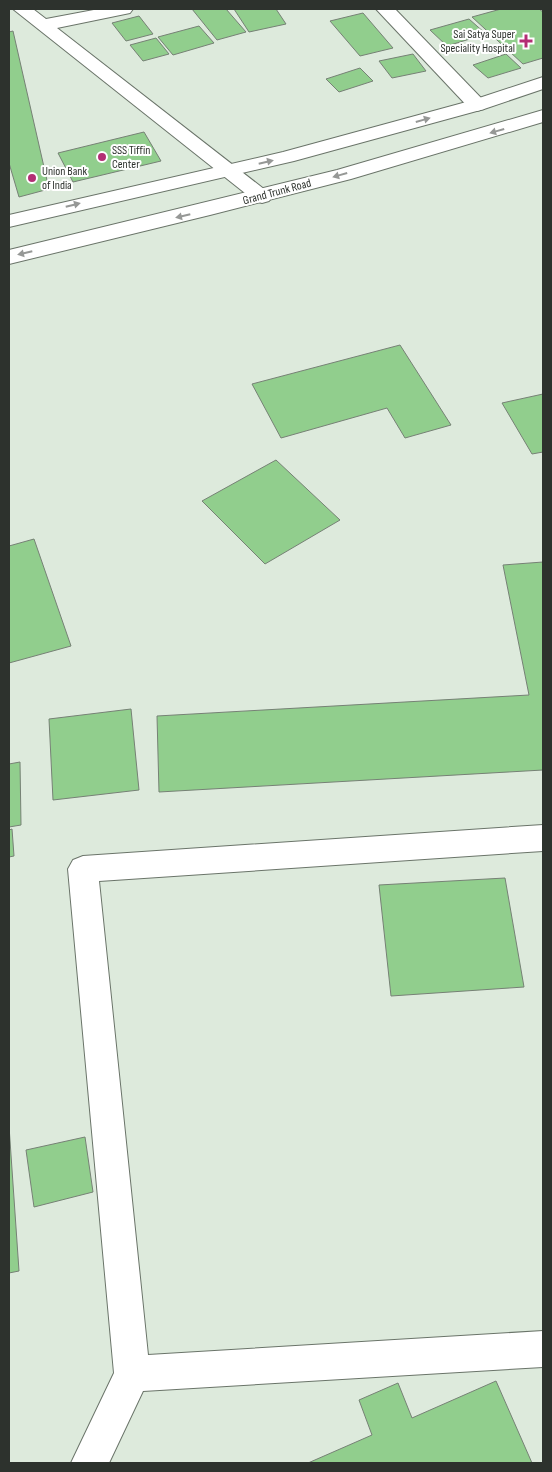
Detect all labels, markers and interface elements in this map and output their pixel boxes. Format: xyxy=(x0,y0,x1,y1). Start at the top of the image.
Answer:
place label: Sai Satya Super Speciality Hospital xyxy=(440,27,516,56)
marker: Sai Satya Super Speciality Hospital xyxy=(519,34,533,48)
one-way arrow xyxy=(415,115,430,123)
one-way arrow xyxy=(489,127,504,135)
place label: SSS Tiffin Center xyxy=(112,143,150,172)
marker: SSS Tiffin Center xyxy=(96,151,108,163)
one-way arrow xyxy=(258,158,273,166)
place label: Union Bank of India xyxy=(42,164,87,193)
one-way arrow xyxy=(333,171,348,179)
marker: Union Bank of India xyxy=(26,172,38,184)
street label: Grand Trunk Road xyxy=(241,176,313,208)
one-way arrow xyxy=(66,201,81,209)
one-way arrow xyxy=(176,212,191,220)
one-way arrow xyxy=(18,249,33,257)

